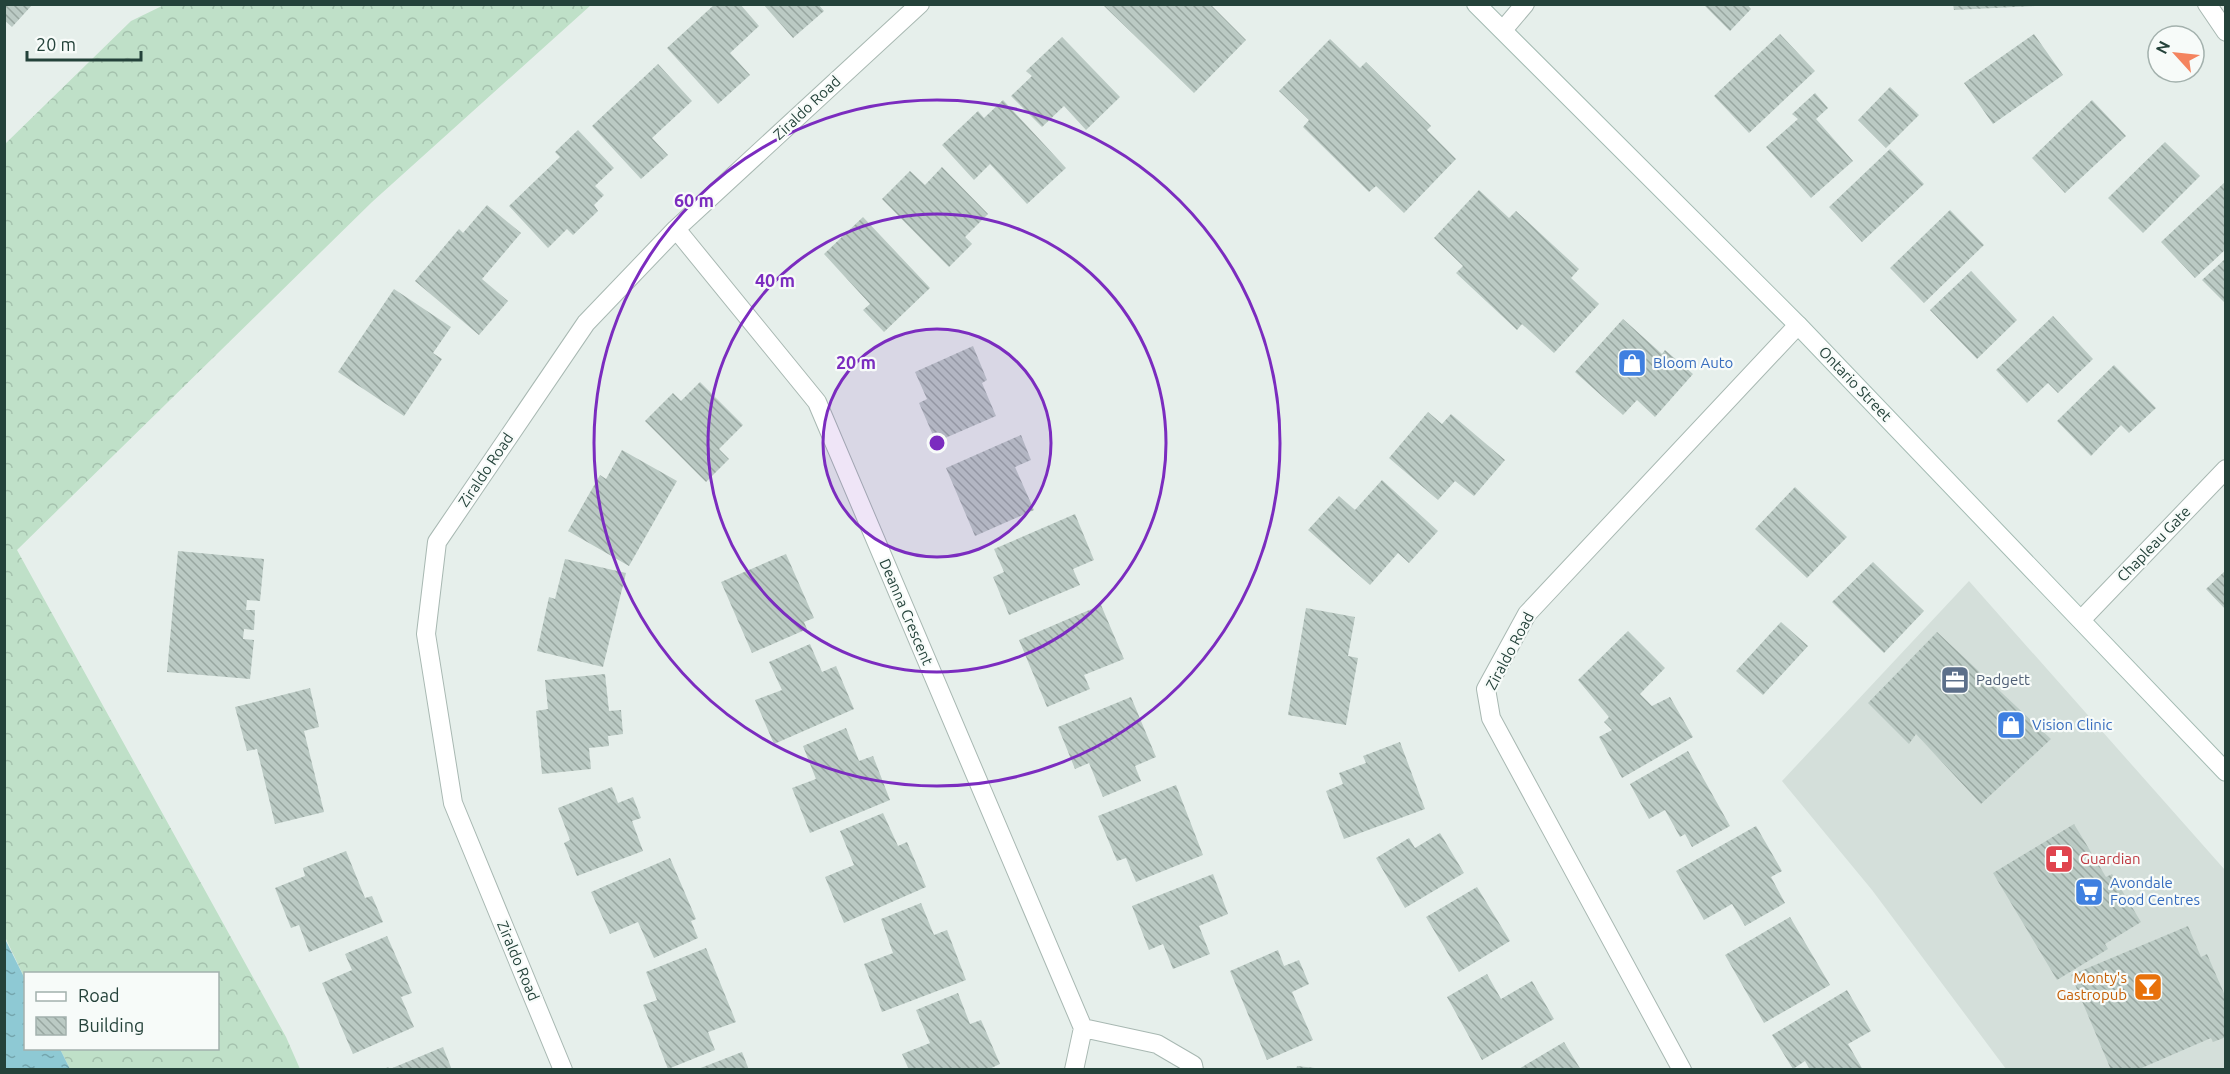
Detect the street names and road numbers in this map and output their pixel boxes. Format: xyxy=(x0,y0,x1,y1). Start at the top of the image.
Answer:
street label: Ziraldo Road xyxy=(770,72,844,143)
street label: Ontario Street xyxy=(1815,343,1895,425)
street label: Ziraldo Road xyxy=(455,430,516,510)
street label: Chapleau Gate xyxy=(2113,503,2194,585)
street label: Deanna Crescent xyxy=(876,556,937,668)
street label: Ziraldo Road xyxy=(1482,609,1537,692)
street label: Ziraldo Road xyxy=(494,918,543,1003)

